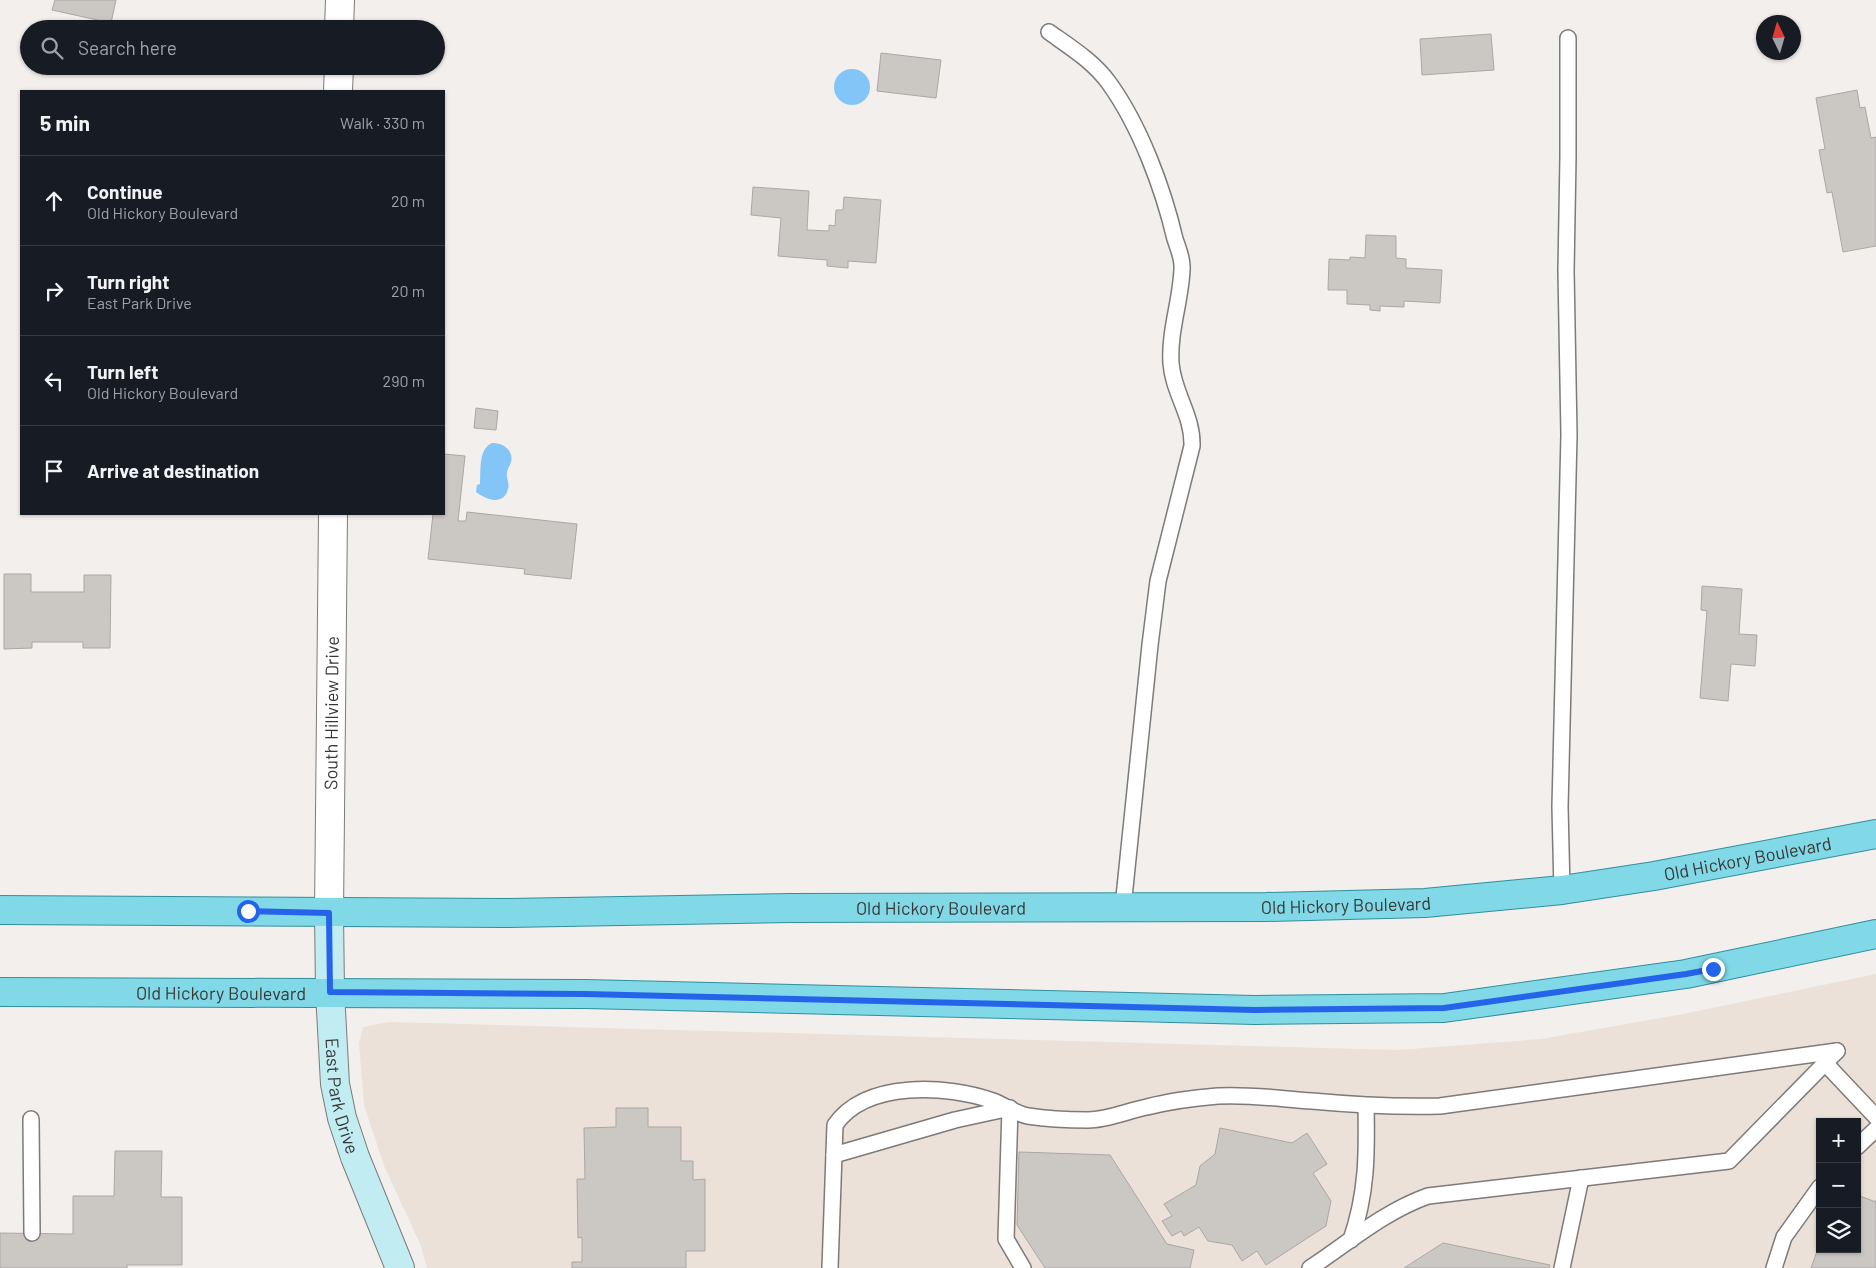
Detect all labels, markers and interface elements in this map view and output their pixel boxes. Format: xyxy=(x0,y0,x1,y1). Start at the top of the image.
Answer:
north arrow xyxy=(1756,15,1801,60)
search box xyxy=(20,20,445,75)
icon: search xyxy=(38,34,66,62)
text: Search here xyxy=(78,36,177,59)
text: 5 min xyxy=(40,110,90,135)
text: Walk · 330 m xyxy=(340,113,425,132)
text: Continue xyxy=(87,180,163,203)
icon: ahead xyxy=(40,187,68,215)
text: 20 m xyxy=(391,191,425,210)
text: Old Hickory Boulevard xyxy=(87,203,238,222)
text: Turn right xyxy=(87,270,169,293)
icon: right xyxy=(40,277,68,305)
text: 20 m xyxy=(391,281,425,300)
text: East Park Drive xyxy=(87,293,192,312)
text: Turn left xyxy=(87,360,158,383)
icon: left xyxy=(40,367,68,395)
text: 290 m xyxy=(383,371,425,390)
text: Old Hickory Boulevard xyxy=(87,383,238,402)
icon: arrive xyxy=(40,457,68,485)
text: Arrive at destination xyxy=(87,459,259,482)
street label: South Hillview Drive xyxy=(319,636,343,790)
street label: Old Hickory Boulevard xyxy=(1662,832,1833,885)
street label: Old Hickory Boulevard xyxy=(1261,891,1432,918)
street label: Old Hickory Boulevard xyxy=(856,897,1026,919)
route start xyxy=(237,900,260,923)
route end xyxy=(1702,958,1725,981)
street label: Old Hickory Boulevard xyxy=(136,981,306,1004)
street label: East Park Drive xyxy=(322,1037,364,1157)
map controls xyxy=(1816,1118,1861,1253)
button: + xyxy=(1816,1118,1861,1163)
button: − xyxy=(1816,1163,1861,1208)
button: layers xyxy=(1816,1208,1861,1253)

